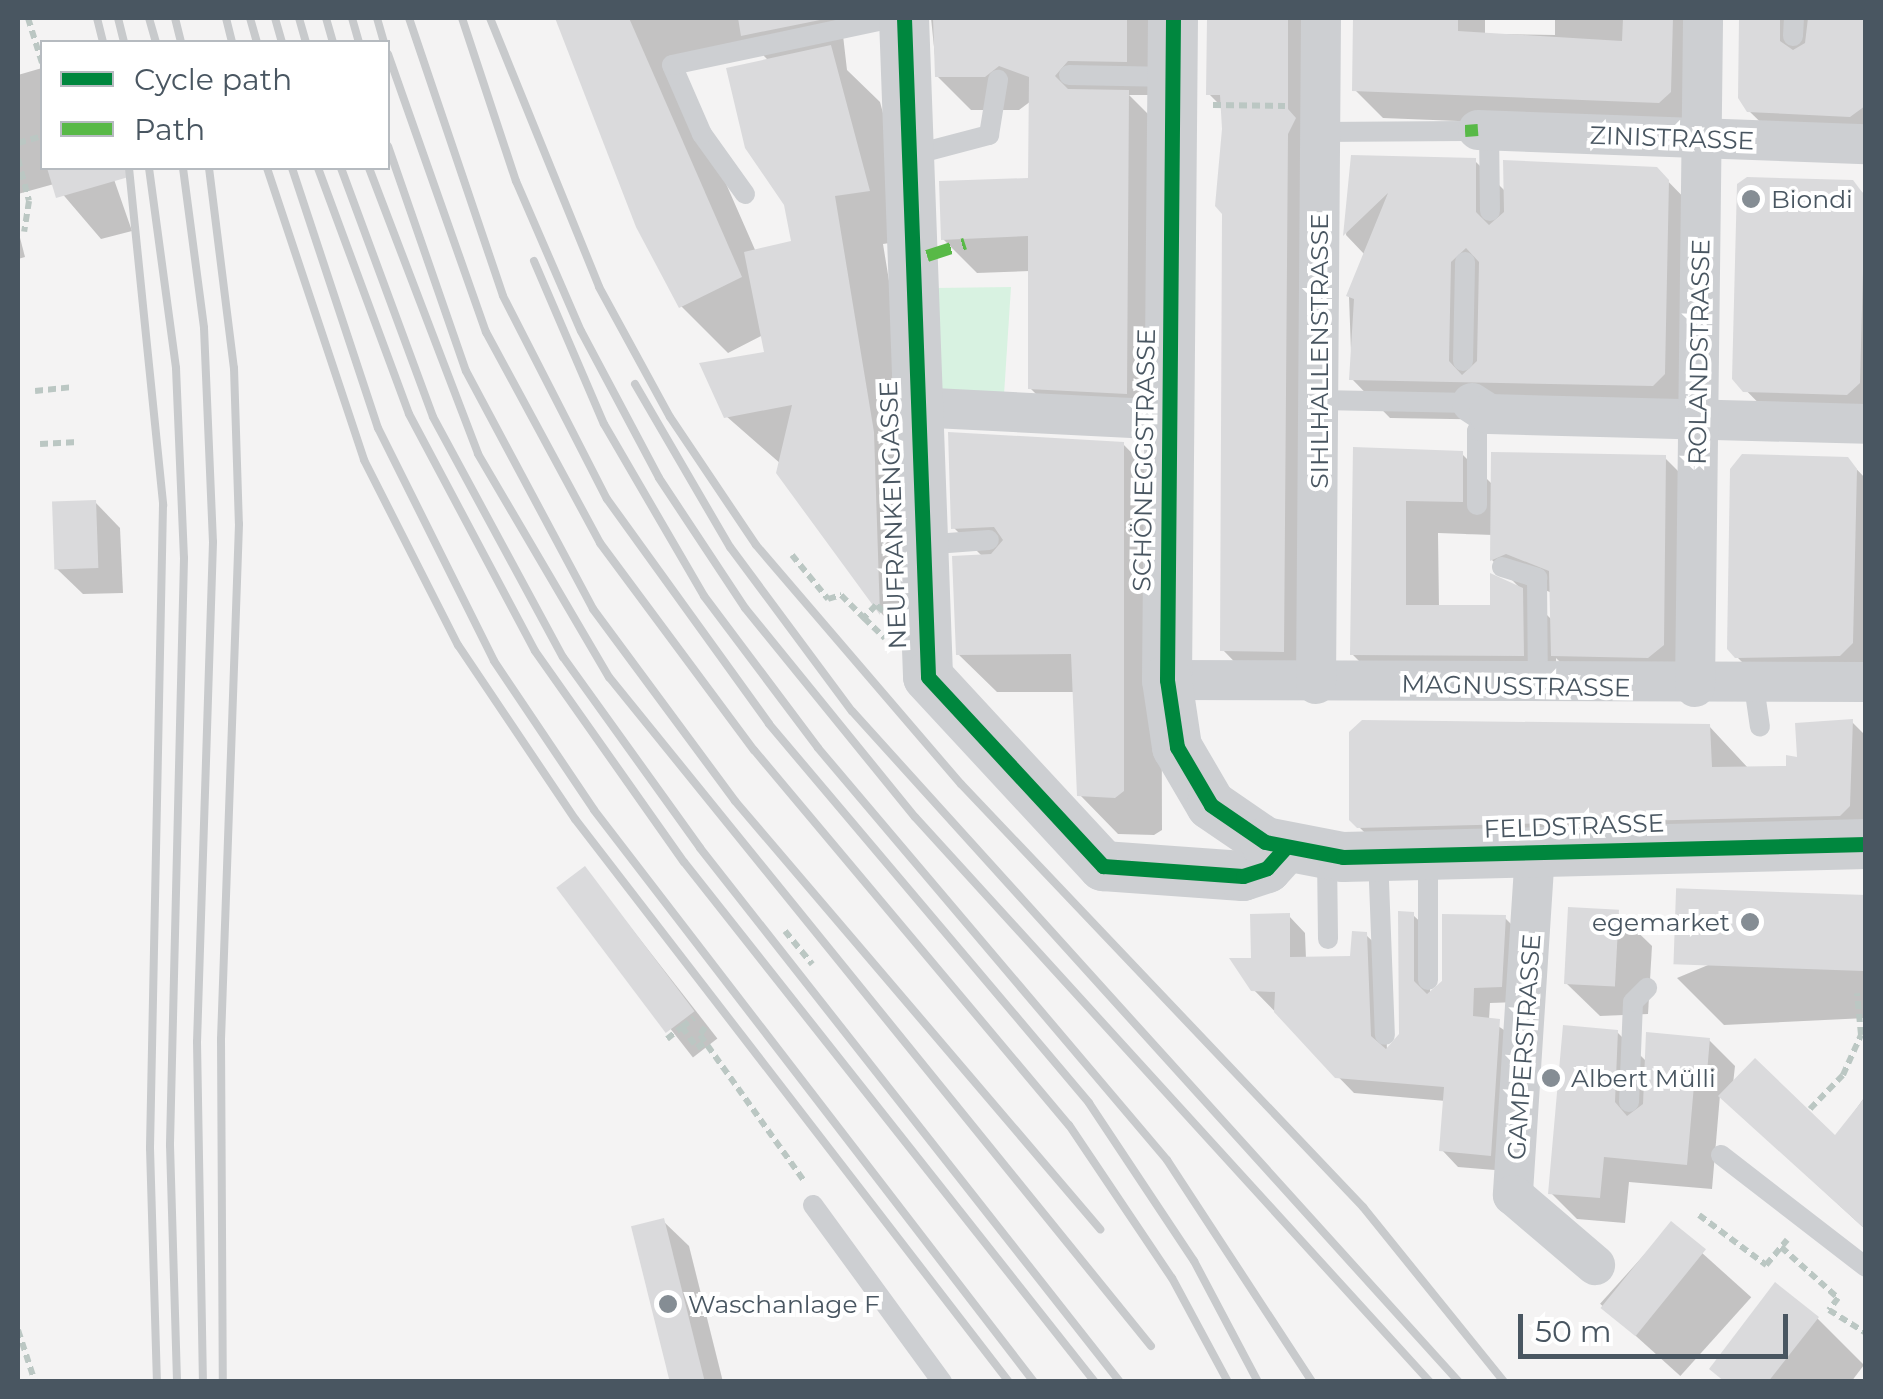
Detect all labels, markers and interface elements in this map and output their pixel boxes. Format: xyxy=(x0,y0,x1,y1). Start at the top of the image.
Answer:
legend xyxy=(40,40,390,170)
text: Cycle path xyxy=(134,61,292,98)
text: Path xyxy=(134,111,205,148)
street label: ZINISTRASSE xyxy=(1589,120,1755,156)
place label: Biondi xyxy=(1771,184,1853,214)
marker: Biondi xyxy=(1740,188,1762,210)
street label: SIHLHALLENSTRASSE xyxy=(1304,213,1334,489)
street label: ROLANDSTRASSE xyxy=(1682,239,1716,465)
street label: SCHÖNEGGSTRASSE xyxy=(1127,328,1161,592)
street label: NEUFRANKENGASSE xyxy=(873,380,913,650)
street label: MAGNUSSTRASSE xyxy=(1401,669,1631,703)
street label: FELDSTRASSE xyxy=(1483,808,1665,844)
place label: egemarket xyxy=(1592,907,1730,937)
marker: egemarket xyxy=(1739,911,1761,933)
street label: GAMPERSTRASSE xyxy=(1501,933,1547,1161)
place label: Albert Mülli xyxy=(1571,1063,1716,1093)
marker: Albert Mülli xyxy=(1540,1067,1562,1089)
place label: Waschanlage F xyxy=(688,1289,880,1319)
marker: Waschanlage F xyxy=(657,1293,679,1315)
scale bar xyxy=(1523,1294,1793,1356)
text: 50 m xyxy=(1535,1313,1612,1350)

